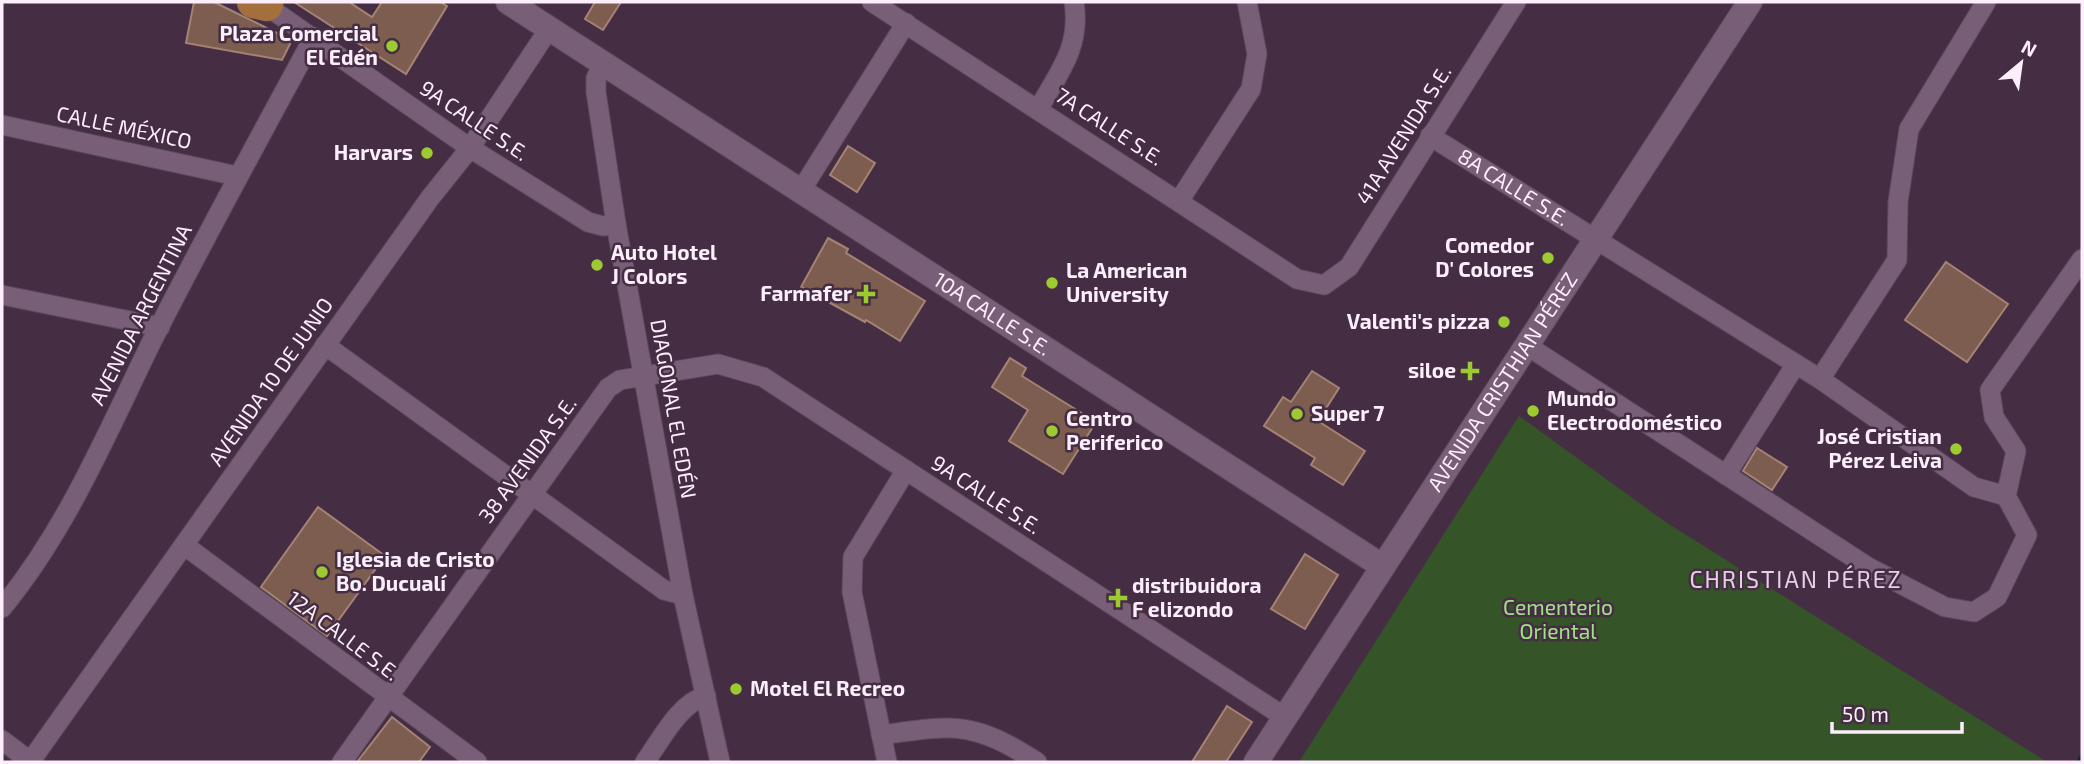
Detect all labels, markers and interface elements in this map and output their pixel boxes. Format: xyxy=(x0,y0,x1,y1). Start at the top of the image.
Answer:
place label: Plaza Comercial El Edén xyxy=(219,20,378,69)
north arrow xyxy=(1986,28,2056,98)
text: N xyxy=(2018,34,2041,61)
marker: Plaza Comercial El Edén xyxy=(384,38,400,54)
street label: 41A AVENIDA S.E. xyxy=(1350,60,1456,208)
street label: 9A CALLE S.E. xyxy=(416,74,534,165)
street label: 7A CALLE S.E. xyxy=(1051,82,1168,170)
street label: CALLE MÉXICO xyxy=(55,100,194,153)
place label: Harvars xyxy=(334,139,413,164)
street label: 8A CALLE S.E. xyxy=(1454,143,1574,231)
marker: Harvars xyxy=(419,145,435,161)
street label: AVENIDA ARGENTINA xyxy=(83,220,196,409)
place label: Comedor D' Colores xyxy=(1435,232,1534,281)
place label: Auto Hotel J Colors xyxy=(611,239,717,288)
marker: Comedor D' Colores xyxy=(1540,250,1556,266)
marker: Auto Hotel J Colors xyxy=(589,257,605,273)
place label: La American University xyxy=(1066,257,1187,307)
street label: 10A CALLE S.E. xyxy=(929,266,1056,360)
street label: AVENIDA CRISTHIAN PÉREZ xyxy=(1421,267,1582,495)
marker: La American University xyxy=(1044,275,1060,291)
place label: Farmafer xyxy=(760,280,852,305)
marker: Farmafer xyxy=(858,286,874,302)
street label: AVENIDA 10 DE JUNIO xyxy=(202,292,337,470)
place label: Valenti's pizza xyxy=(1347,308,1490,333)
marker: Valenti's pizza xyxy=(1496,314,1512,330)
street label: DIAGONAL EL EDÉN xyxy=(646,317,703,500)
place label: siloe xyxy=(1408,357,1456,382)
marker: siloe xyxy=(1462,363,1478,379)
place label: Mundo Electrodoméstico xyxy=(1547,385,1722,434)
street label: 38 AVENIDA S.E. xyxy=(473,391,581,527)
place label: Super 7 xyxy=(1311,400,1384,425)
marker: Mundo Electrodoméstico xyxy=(1525,403,1541,419)
place label: Centro Periferico xyxy=(1066,405,1163,454)
marker: Super 7 xyxy=(1289,406,1305,422)
marker: Centro Periferico xyxy=(1044,423,1060,439)
place label: José Cristian Pérez Leiva xyxy=(1817,423,1942,472)
marker: José Cristian Pérez Leiva xyxy=(1948,441,1964,457)
street label: 9A CALLE S.E. xyxy=(927,449,1046,538)
place label: Iglesia de Cristo Bo. Ducualí xyxy=(336,546,495,595)
marker: Iglesia de Cristo Bo. Ducualí xyxy=(314,564,330,580)
district label: CHRISTIAN PÉREZ xyxy=(1689,565,1903,593)
place label: distribuidora F elizondo xyxy=(1132,572,1261,621)
street label: 12A CALLE S.E. xyxy=(283,585,405,685)
marker: distribuidora F elizondo xyxy=(1110,590,1126,606)
park label: Cementerio Oriental xyxy=(1503,594,1613,643)
place label: Motel El Recreo xyxy=(750,675,905,700)
marker: Motel El Recreo xyxy=(728,681,744,697)
scale bar xyxy=(1832,690,1962,734)
text: 50 m xyxy=(1842,701,1889,726)

